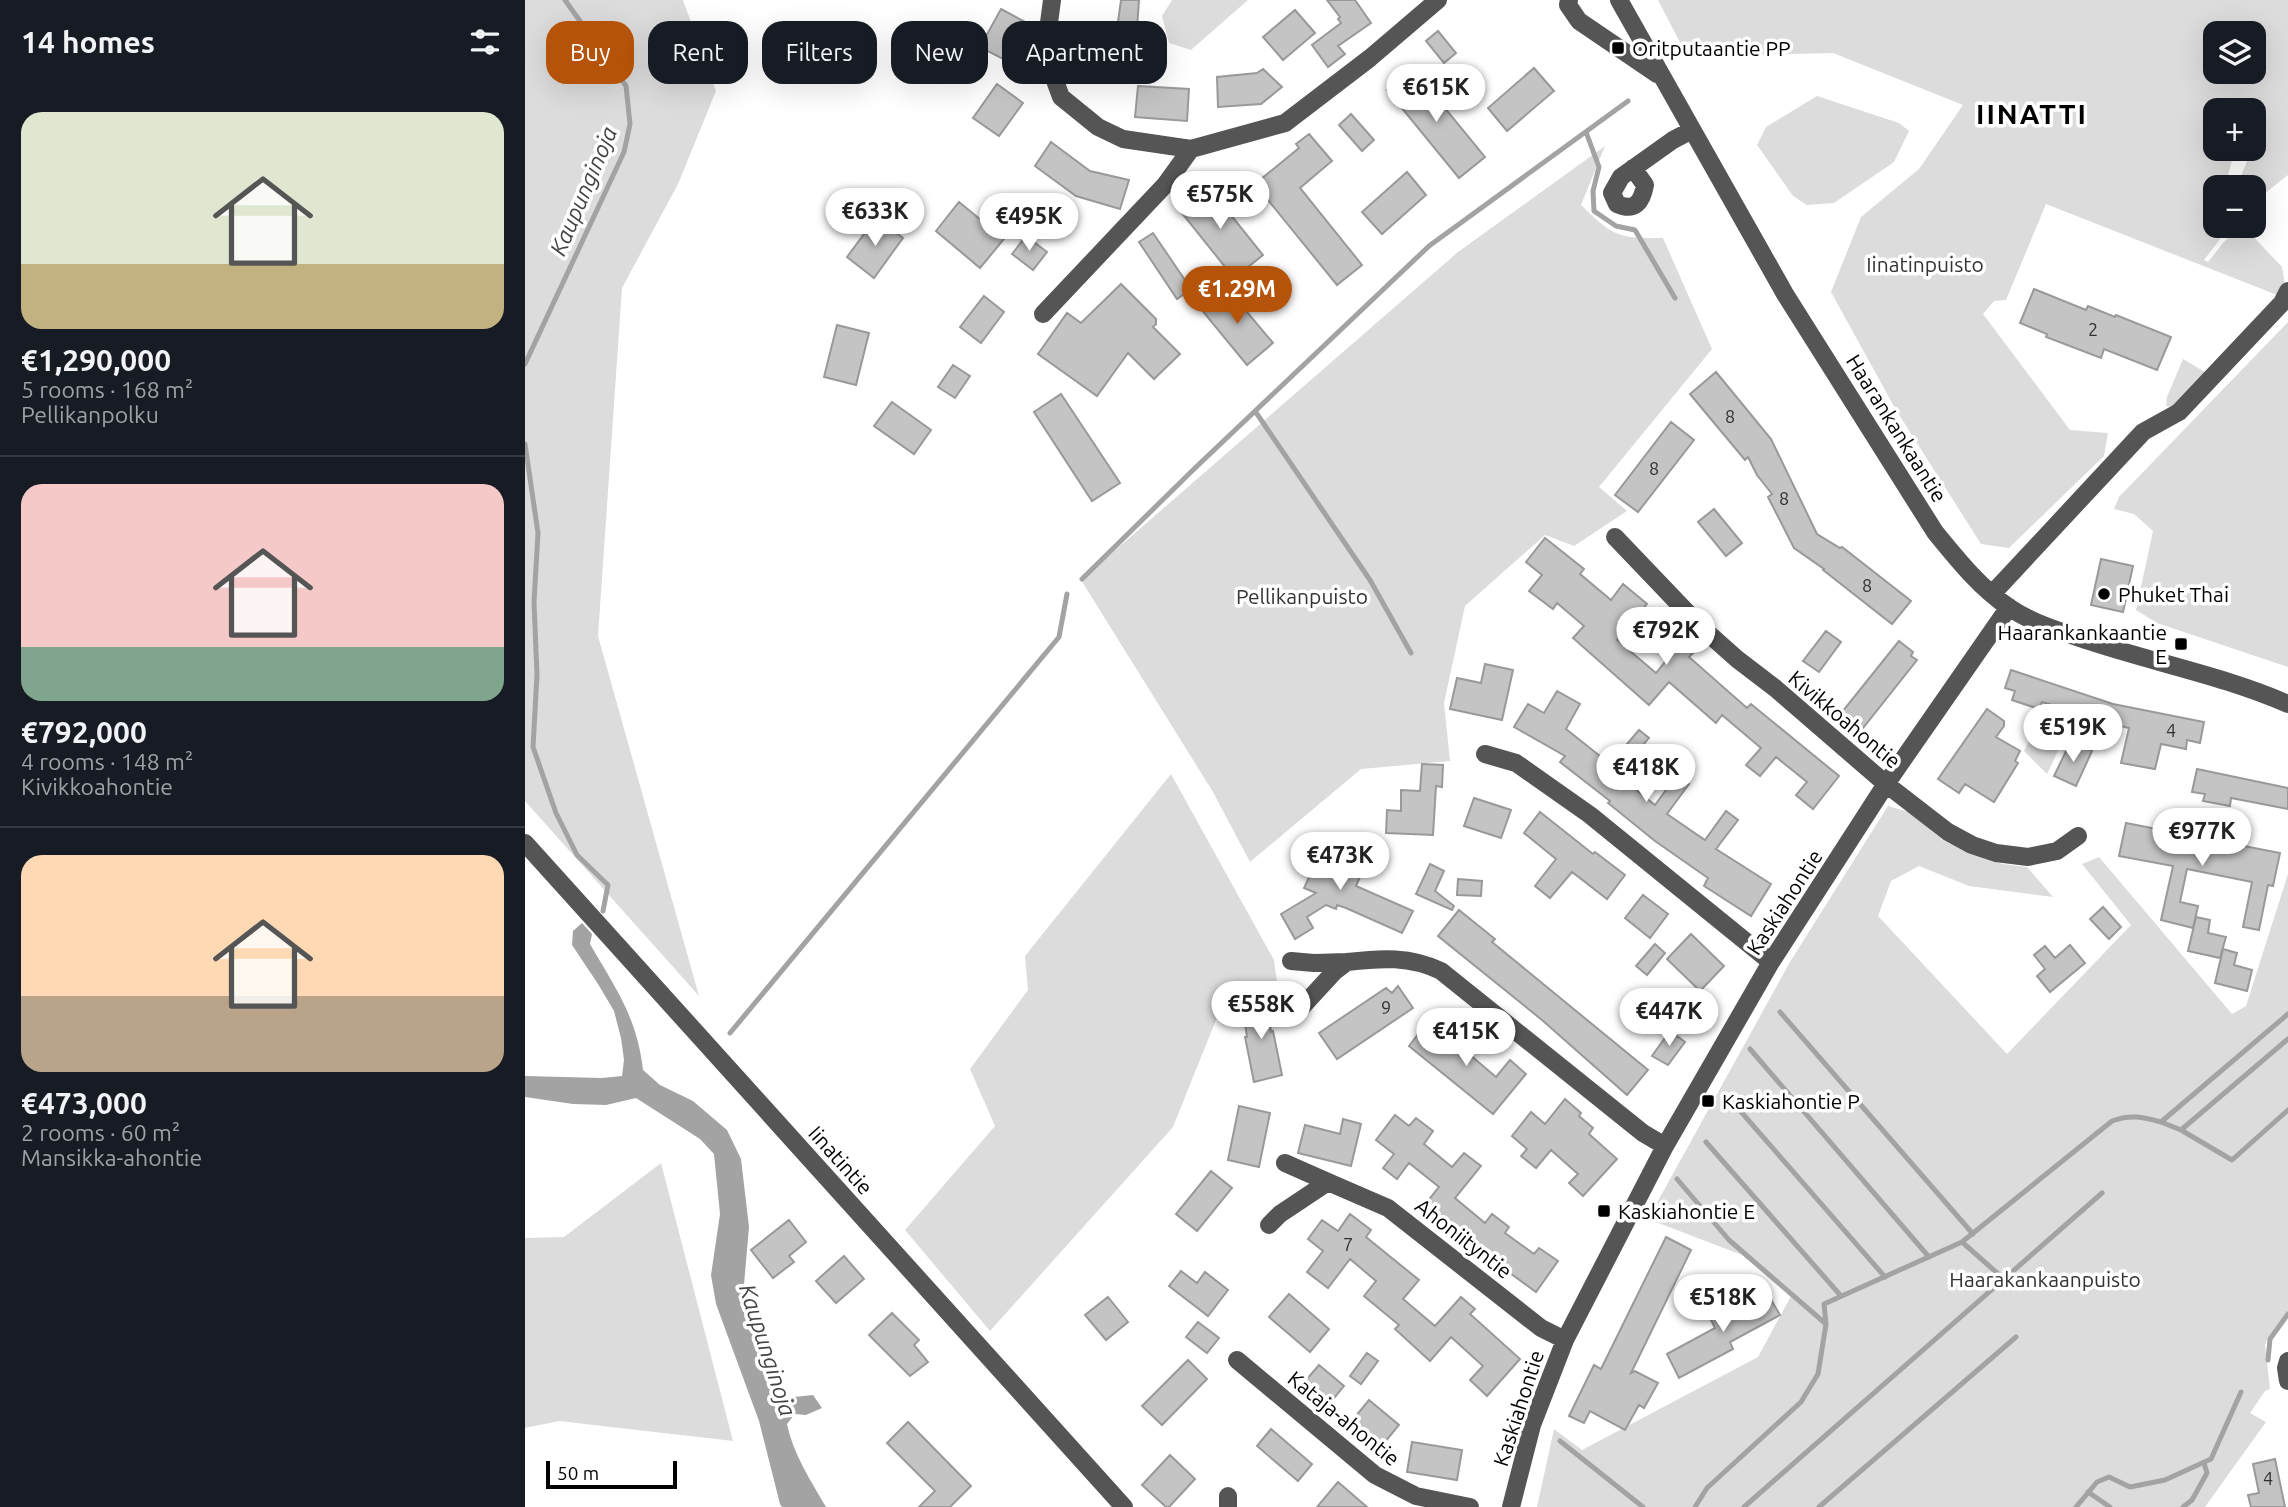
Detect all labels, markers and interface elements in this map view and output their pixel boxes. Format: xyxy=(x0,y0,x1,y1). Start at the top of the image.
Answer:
chip: Buy xyxy=(546,21,634,84)
chip: Rent xyxy=(648,21,748,84)
chip: Filters xyxy=(762,21,877,84)
chip: New xyxy=(891,21,988,84)
chip: Apartment xyxy=(1002,21,1167,84)
map controls xyxy=(2203,21,2266,238)
button: layers xyxy=(2203,21,2266,84)
icon: filters xyxy=(466,23,504,61)
text: 14 homes xyxy=(21,25,155,59)
place label: Oritputaantie PP xyxy=(1632,36,1791,60)
marker: Oritputaantie PP xyxy=(1610,40,1626,56)
pin: €615K xyxy=(1387,64,1485,124)
text: €615K xyxy=(1402,74,1470,99)
district label: IINATTI xyxy=(1976,98,2088,129)
button: + xyxy=(2203,98,2266,161)
water label: Kaupunginoja xyxy=(545,123,621,259)
icon: home xyxy=(200,158,326,284)
pin: €575K xyxy=(1171,172,1269,231)
button: − xyxy=(2203,175,2266,238)
text: €575K xyxy=(1186,181,1254,206)
pin: €633K xyxy=(826,188,924,248)
pin: €495K xyxy=(980,194,1078,253)
text: €633K xyxy=(841,198,909,223)
text: €495K xyxy=(995,203,1063,228)
park label: Iinatinpuisto xyxy=(1866,252,1984,276)
pin: €1.29M xyxy=(1180,266,1294,326)
text: €1.29M xyxy=(1198,276,1276,301)
house number: 2 xyxy=(2088,319,2098,339)
text: €1,290,000 xyxy=(21,343,171,377)
street label: Haarankankaantie xyxy=(1842,350,1952,506)
text: 5 rooms · 168 m² xyxy=(21,377,193,402)
text: Pellikanpolku xyxy=(21,402,159,427)
house number: 8 xyxy=(1725,406,1735,426)
house number: 8 xyxy=(1649,458,1659,478)
house number: 8 xyxy=(1779,488,1789,508)
icon: home xyxy=(200,530,326,656)
house number: 8 xyxy=(1862,575,1872,595)
place label: Phuket Thai xyxy=(2118,582,2229,606)
park label: Pellikanpuisto xyxy=(1236,584,1368,608)
marker: Phuket Thai xyxy=(2096,586,2112,602)
pin: €792K xyxy=(1617,608,1715,667)
text: €792K xyxy=(1632,617,1700,642)
place label: Haarankankaantie E xyxy=(1998,620,2167,668)
marker: Haarankankaantie E xyxy=(2173,636,2189,652)
street label: Kivikkoahontie xyxy=(1784,665,1906,773)
pin: €519K xyxy=(2024,704,2122,764)
text: €519K xyxy=(2039,714,2107,739)
text: €792,000 xyxy=(21,715,147,749)
house number: 4 xyxy=(2166,720,2176,740)
pin: €418K xyxy=(1597,744,1695,804)
text: 4 rooms · 148 m² xyxy=(21,749,193,774)
text: €418K xyxy=(1612,754,1680,779)
text: Kivikkoahontie xyxy=(21,774,173,799)
pin: €977K xyxy=(2153,808,2251,868)
text: €977K xyxy=(2168,818,2236,843)
pin: €473K xyxy=(1291,832,1389,892)
text: €473K xyxy=(1306,842,1374,867)
street label: Kaskiahontie xyxy=(1741,845,1827,959)
icon: home xyxy=(200,901,326,1027)
pin: €558K xyxy=(1212,982,1310,1041)
pin: €447K xyxy=(1620,988,1718,1048)
text: €558K xyxy=(1227,991,1295,1016)
house number: 9 xyxy=(1381,997,1391,1017)
text: €447K xyxy=(1635,998,1703,1023)
pin: €415K xyxy=(1417,1009,1515,1068)
text: €415K xyxy=(1432,1018,1500,1043)
text: €473,000 xyxy=(21,1086,147,1120)
place label: Kaskiahontie P xyxy=(1722,1089,1860,1113)
marker: Kaskiahontie P xyxy=(1700,1093,1716,1109)
text: 2 rooms · 60 m² xyxy=(21,1120,180,1145)
street label: Iinatintie xyxy=(804,1121,878,1199)
text: Mansikka-ahontie xyxy=(21,1145,202,1170)
street label: Ahoniityntie xyxy=(1411,1193,1517,1283)
place label: Kaskiahontie E xyxy=(1618,1199,1755,1223)
marker: Kaskiahontie E xyxy=(1596,1203,1612,1219)
house number: 7 xyxy=(1343,1234,1353,1254)
park label: Haarakankaanpuisto xyxy=(1949,1267,2141,1291)
pin: €518K xyxy=(1674,1274,1772,1334)
water label: Kaupunginoja xyxy=(735,1281,801,1419)
text: €518K xyxy=(1689,1284,1757,1309)
street label: Kaskiahontie xyxy=(1488,1347,1548,1469)
street label: Kataja-ahontie xyxy=(1283,1366,1405,1470)
scale bar xyxy=(546,1458,677,1490)
text: 50 m xyxy=(557,1462,599,1484)
house number: 4 xyxy=(2263,1468,2273,1488)

